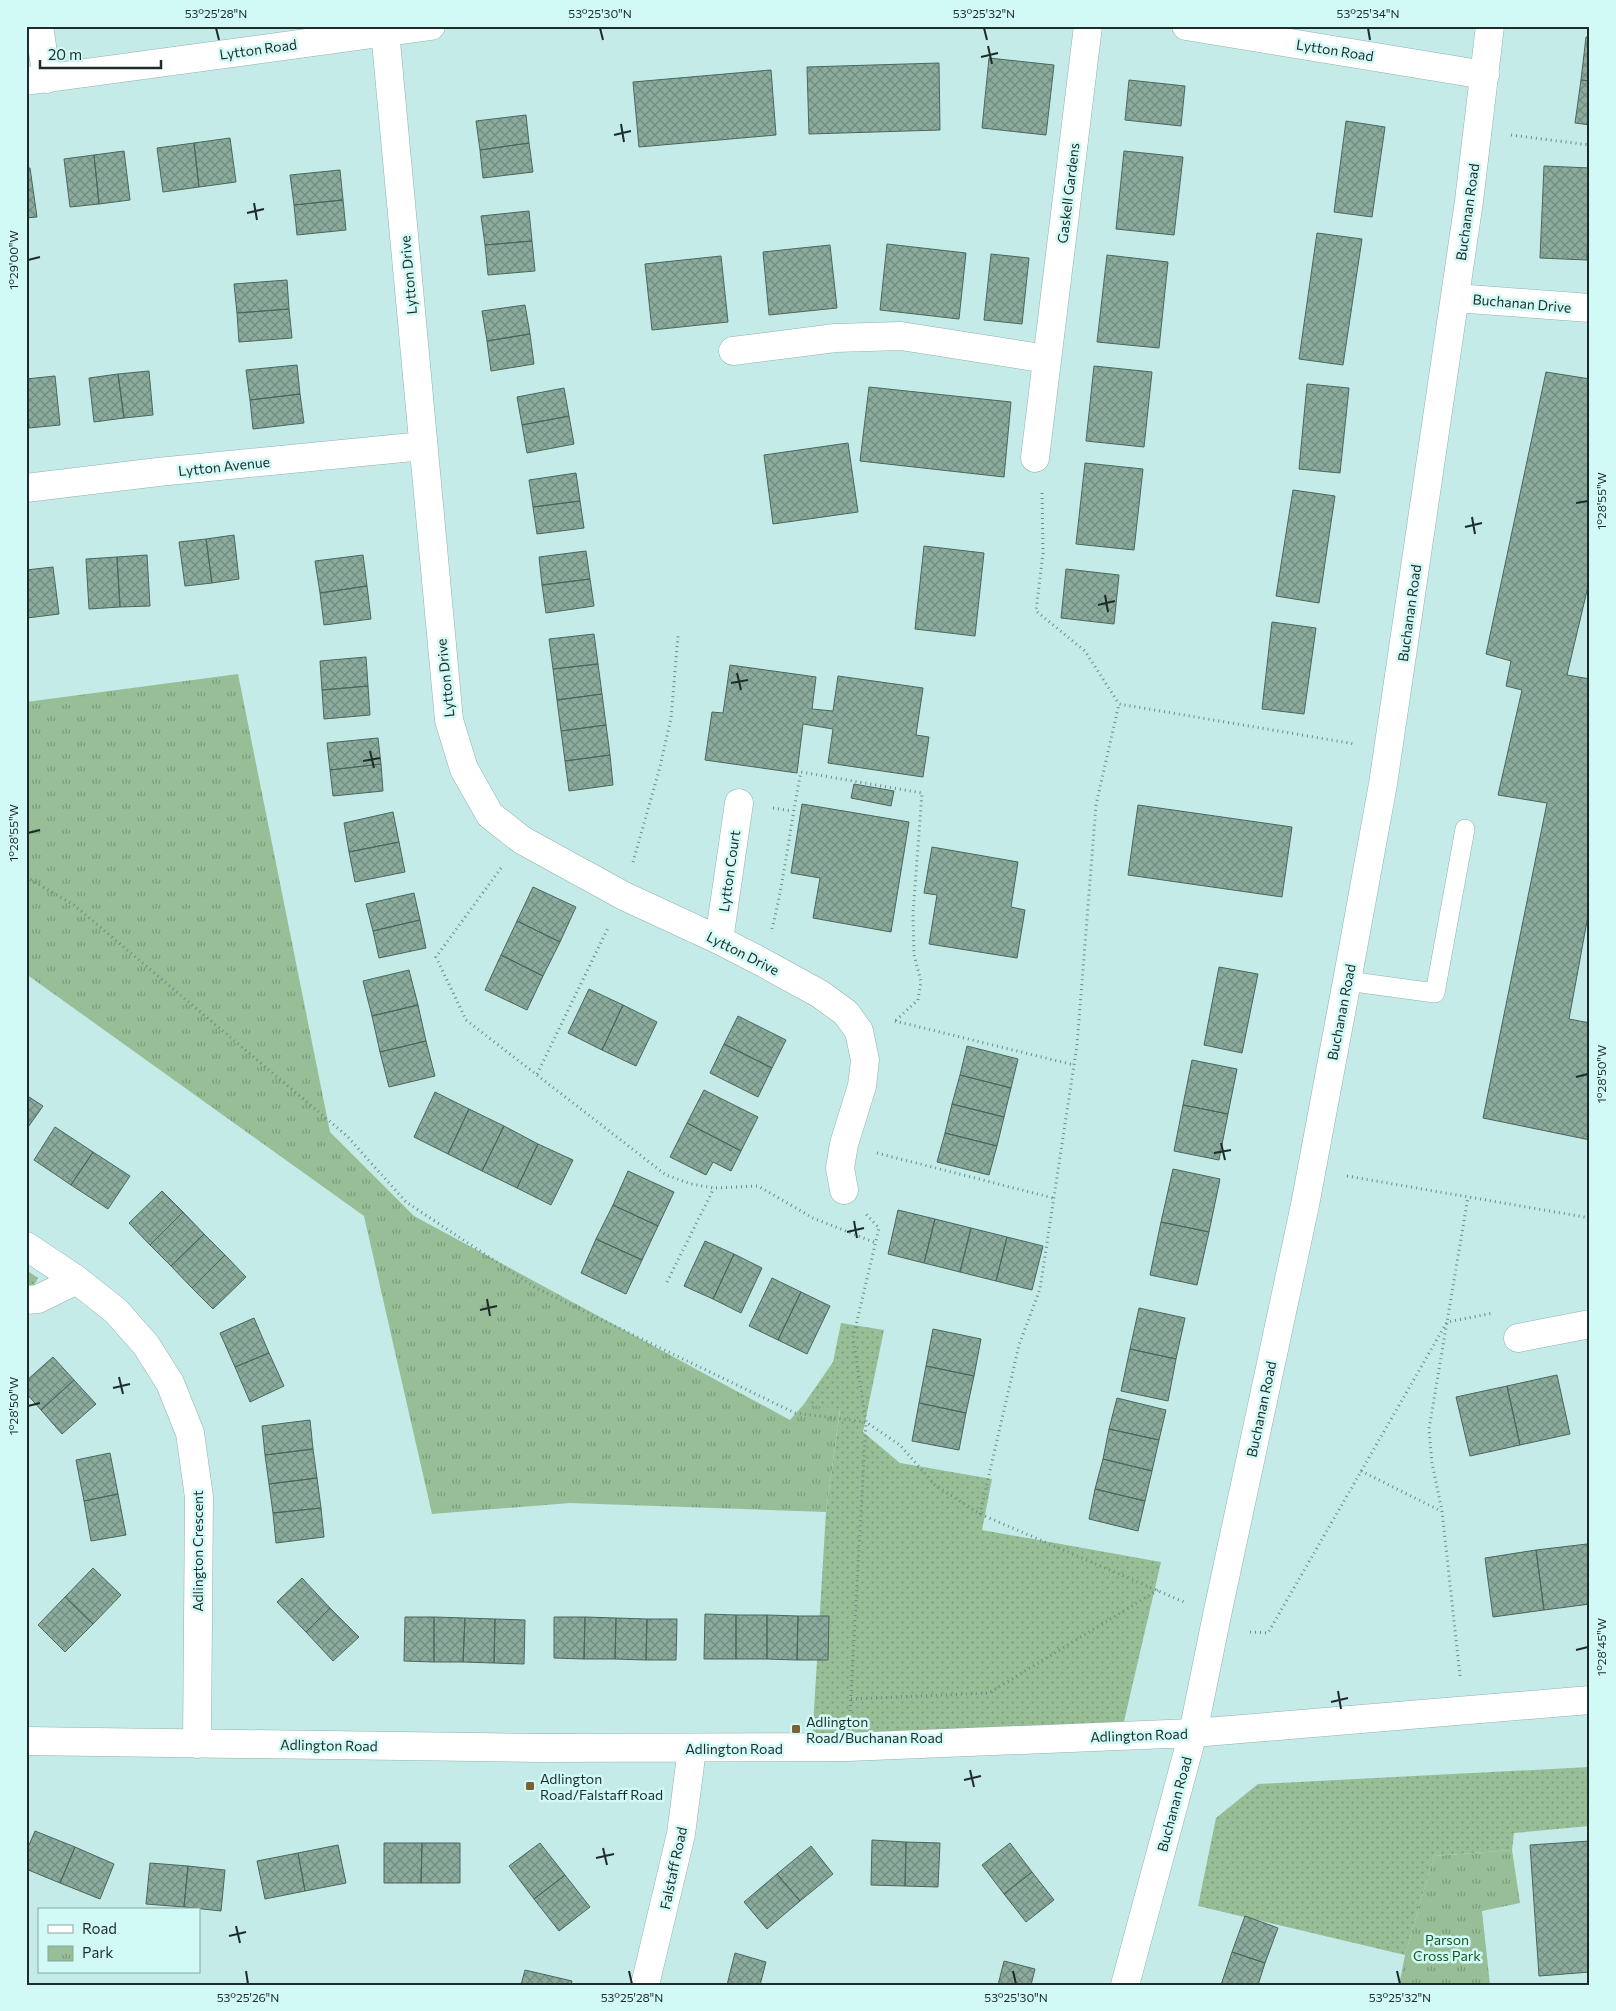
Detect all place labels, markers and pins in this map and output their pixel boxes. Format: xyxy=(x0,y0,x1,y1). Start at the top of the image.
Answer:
place label: Adlington Road/Buchanan Road xyxy=(806,1713,943,1746)
marker: Adlington Road/Buchanan Road xyxy=(790,1723,802,1735)
place label: Adlington Road/Falstaff Road xyxy=(540,1770,663,1803)
marker: Adlington Road/Falstaff Road xyxy=(524,1780,536,1792)

